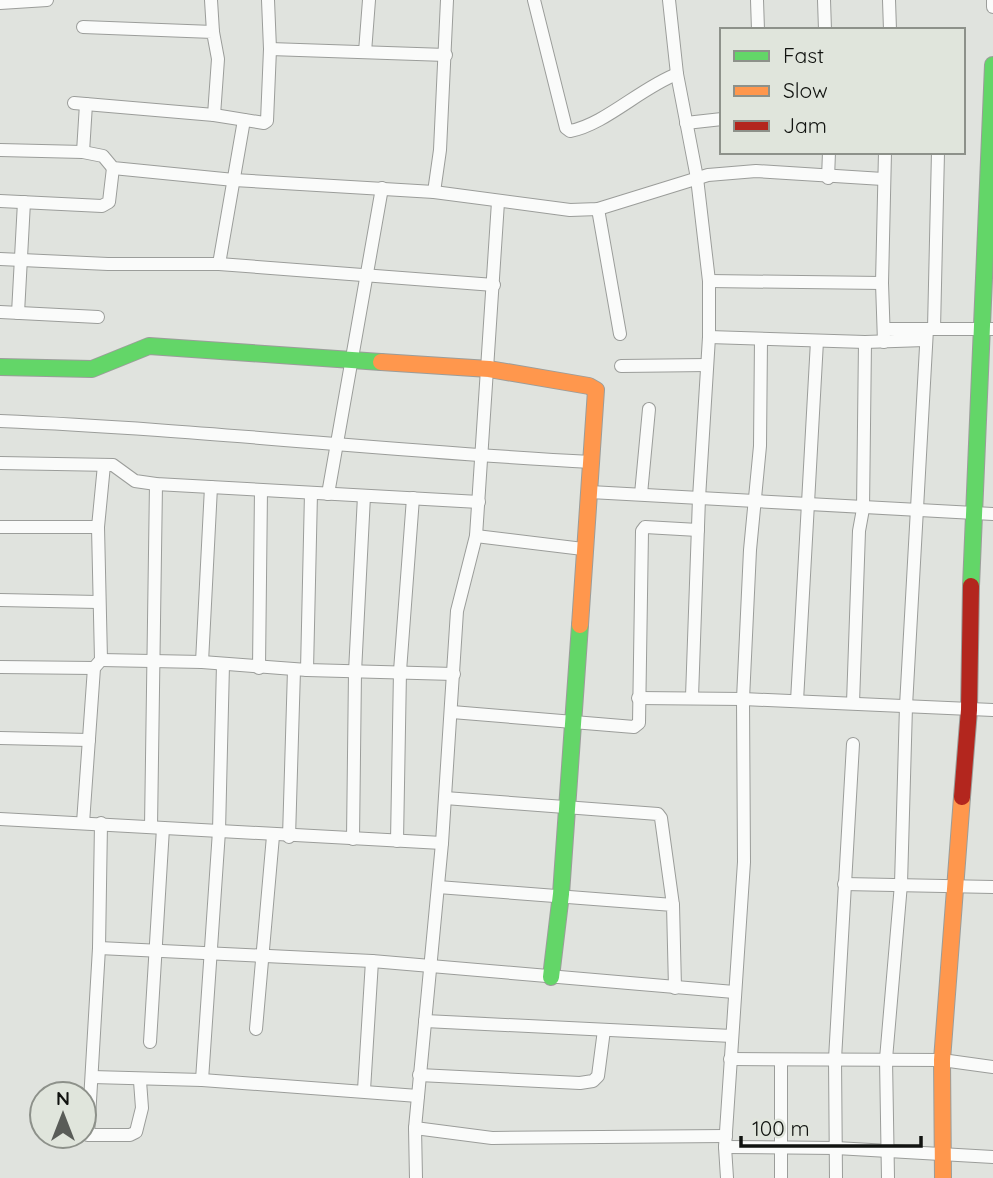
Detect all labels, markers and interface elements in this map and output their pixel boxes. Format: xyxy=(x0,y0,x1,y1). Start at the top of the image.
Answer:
legend xyxy=(720,28,965,154)
text: Fast xyxy=(783,42,824,68)
text: Slow xyxy=(783,77,828,103)
text: Jam xyxy=(783,112,827,138)
north arrow xyxy=(28,1080,98,1150)
text: N xyxy=(56,1086,70,1110)
scale bar xyxy=(741,1104,921,1148)
text: 100 m xyxy=(752,1115,810,1141)

